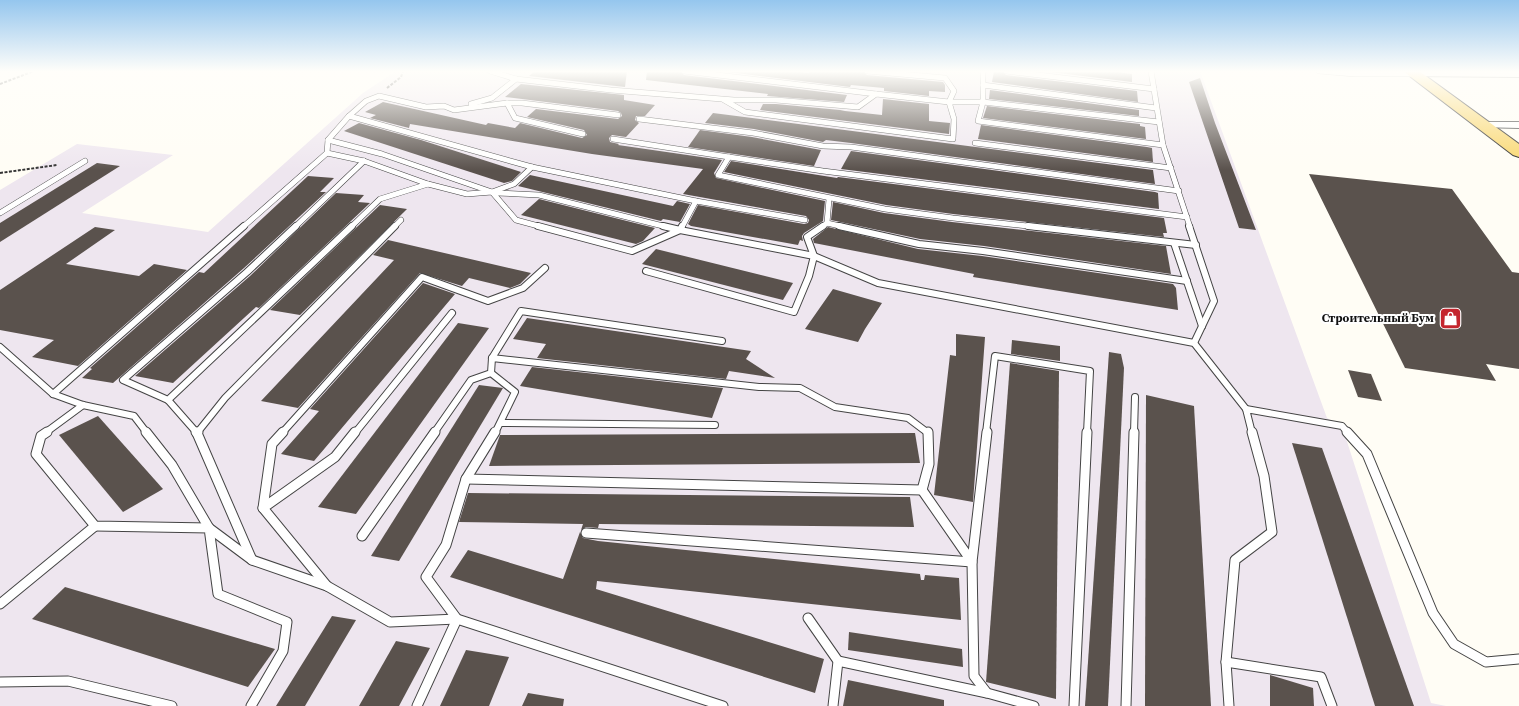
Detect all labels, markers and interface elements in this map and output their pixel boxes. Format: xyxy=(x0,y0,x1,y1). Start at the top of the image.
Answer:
shop icon: Строительный Бум xyxy=(1437,305,1463,331)
place label: Строительный Бум xyxy=(1322,310,1434,326)

